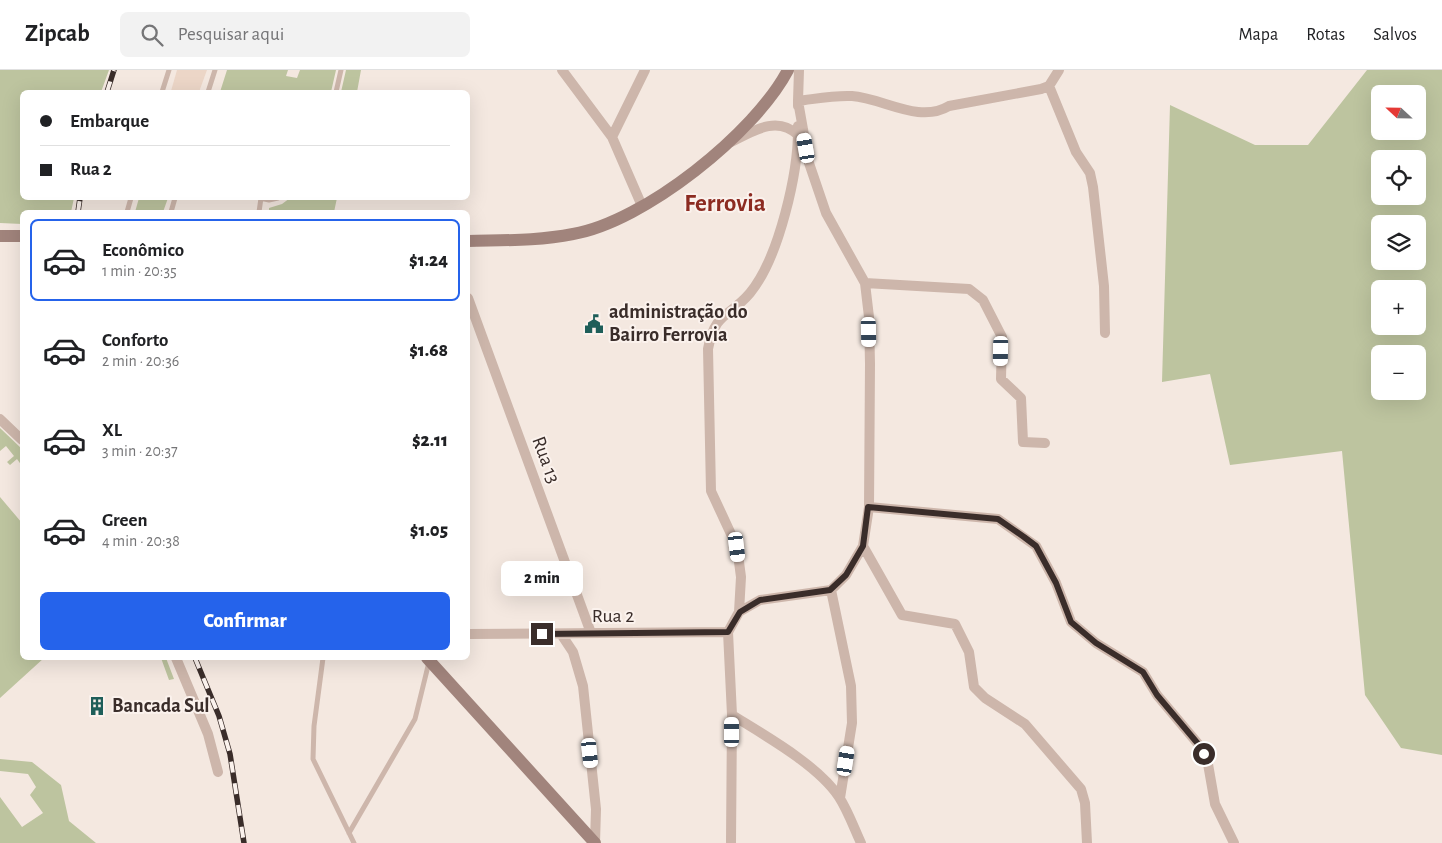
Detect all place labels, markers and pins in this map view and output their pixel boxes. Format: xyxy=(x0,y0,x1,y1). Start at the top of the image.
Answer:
place label: administração do Bairro Ferrovia xyxy=(609,302,748,345)
public building icon: administração do Bairro Ferrovia xyxy=(583,313,605,335)
building icon: Bancada Sul xyxy=(86,695,108,717)
place label: Bancada Sul xyxy=(112,696,210,716)

